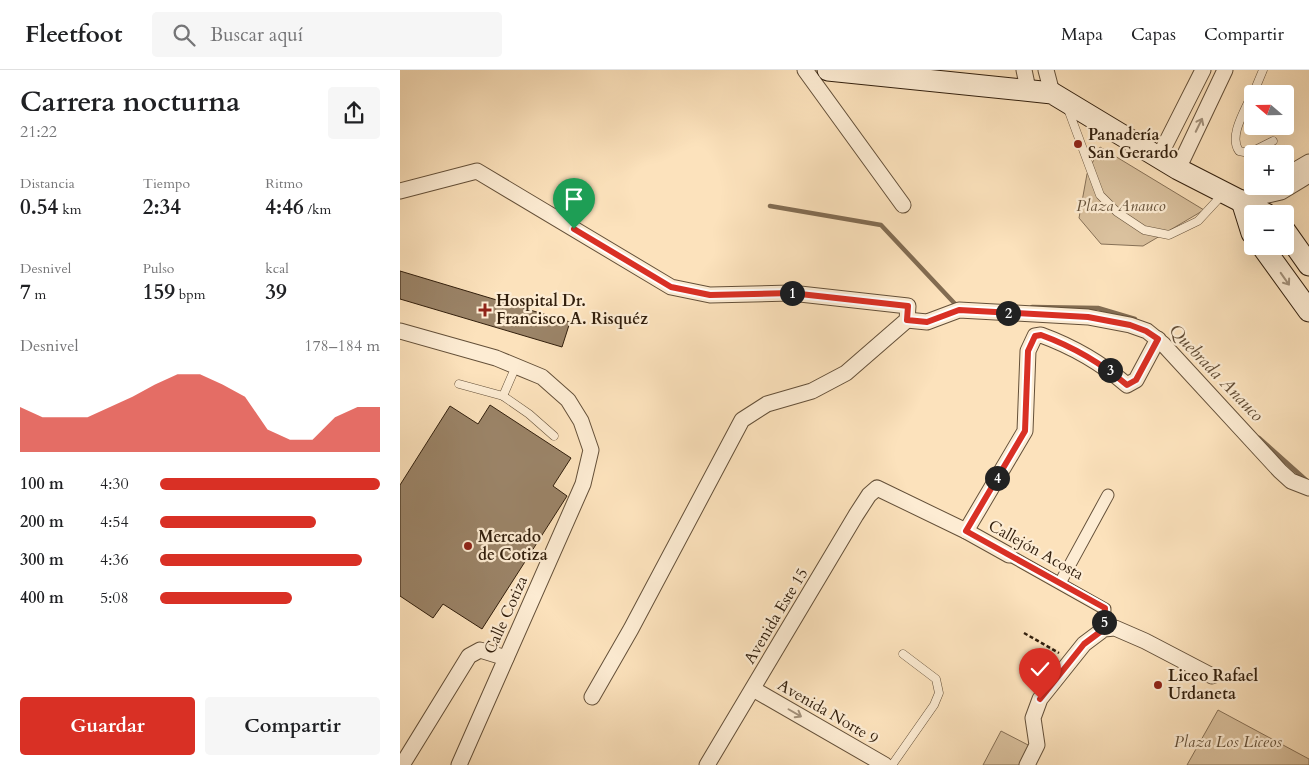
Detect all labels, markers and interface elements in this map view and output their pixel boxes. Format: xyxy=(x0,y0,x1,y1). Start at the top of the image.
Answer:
search box xyxy=(152,12,502,57)
text: Fleetfoot xyxy=(25,18,122,51)
icon: search xyxy=(170,21,198,49)
text: Buscar aquí xyxy=(210,22,303,48)
text: Mapa xyxy=(1061,22,1103,47)
text: Capas xyxy=(1131,22,1176,47)
text: Compartir xyxy=(1204,22,1284,47)
text: Carrera nocturna xyxy=(20,83,240,121)
north arrow xyxy=(1244,85,1294,135)
map controls xyxy=(1244,85,1294,255)
button: share xyxy=(328,87,380,139)
one-way arrow xyxy=(1194,118,1204,133)
text: 21:22 xyxy=(20,121,57,143)
place label: Panadería San Gerardo xyxy=(1088,124,1178,164)
marker: Panadería San Gerardo xyxy=(1072,138,1084,150)
button: + xyxy=(1244,145,1294,195)
text: Distancia xyxy=(20,174,75,193)
text: Tiempo xyxy=(143,174,190,193)
text: Ritmo xyxy=(265,174,303,193)
pin xyxy=(553,178,595,229)
icon: arrive xyxy=(560,185,588,213)
text: 0.54 xyxy=(20,193,58,222)
text: 2:34 xyxy=(143,193,181,222)
text: 4:46 xyxy=(265,193,304,222)
park label: Plaza Anauco xyxy=(1076,195,1166,217)
text: km xyxy=(58,200,81,219)
text: /km xyxy=(304,200,331,219)
button: − xyxy=(1244,205,1294,255)
text: Desnivel xyxy=(20,259,71,278)
text: Pulso xyxy=(143,259,174,278)
text: kcal xyxy=(265,259,289,278)
one-way arrow xyxy=(1280,272,1290,286)
text: 7 xyxy=(20,278,31,307)
text: 159 xyxy=(143,278,175,307)
text: 39 xyxy=(265,278,287,307)
pin: 1 xyxy=(780,280,804,306)
text: 1 xyxy=(789,284,796,303)
text: m xyxy=(31,285,46,304)
text: bpm xyxy=(175,285,206,304)
place label: Hospital Dr. Francisco A. Risquéz xyxy=(496,290,648,330)
pin: 2 xyxy=(996,300,1020,326)
marker: Hospital Dr. Francisco A. Risquéz xyxy=(478,303,492,317)
text: 2 xyxy=(1005,304,1012,323)
water label: Quebrada Anauco xyxy=(1163,319,1269,427)
text: Desnivel xyxy=(20,335,79,357)
text: 178–184 m xyxy=(304,335,380,357)
pin: 3 xyxy=(1098,358,1122,382)
text: 3 xyxy=(1107,361,1114,380)
pin: 4 xyxy=(984,466,1010,490)
text: 4 xyxy=(994,469,1001,488)
text: 100 m xyxy=(20,473,64,495)
text: 4:30 xyxy=(100,473,129,495)
text: 200 m xyxy=(20,511,64,533)
text: 4:54 xyxy=(100,511,129,533)
street label: Callejón Acosta xyxy=(984,515,1088,585)
place label: Mercado de Cotiza xyxy=(478,526,548,566)
marker: Mercado de Cotiza xyxy=(462,540,474,552)
text: 300 m xyxy=(20,549,64,571)
text: 4:36 xyxy=(100,549,129,571)
street label: Avenida Este 15 xyxy=(739,564,813,668)
street label: Calle Cotiza xyxy=(479,572,533,658)
text: 400 m xyxy=(20,587,64,609)
text: 5:08 xyxy=(100,587,129,609)
pin: 5 xyxy=(1092,610,1116,634)
text: 5 xyxy=(1101,613,1108,632)
pin xyxy=(1019,648,1061,699)
icon: check xyxy=(1026,655,1054,683)
place label: Liceo Rafael Urdaneta xyxy=(1168,665,1259,705)
street label: Avenida Norte 9 xyxy=(774,674,882,750)
marker: Liceo Rafael Urdaneta xyxy=(1152,679,1164,691)
button: Guardar xyxy=(20,697,195,755)
button: Compartir xyxy=(205,697,380,755)
one-way arrow xyxy=(788,709,802,719)
park label: Plaza Los Liceos xyxy=(1174,731,1282,753)

